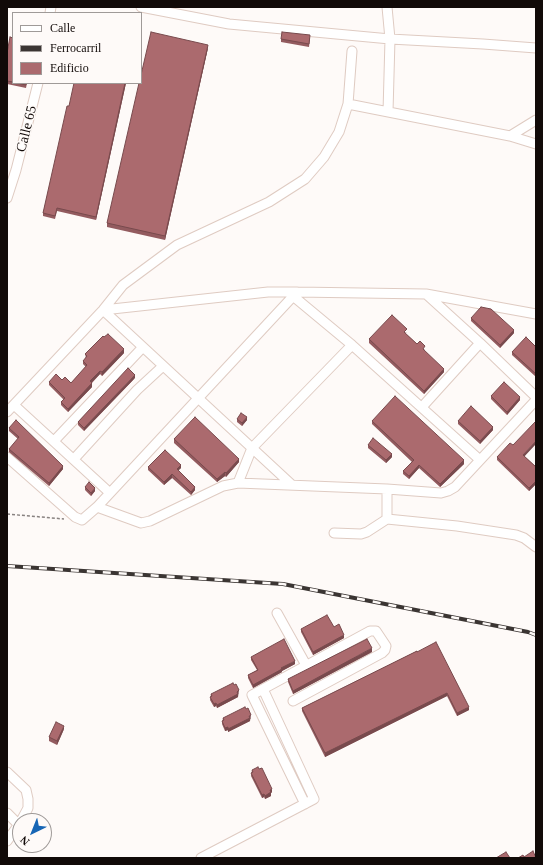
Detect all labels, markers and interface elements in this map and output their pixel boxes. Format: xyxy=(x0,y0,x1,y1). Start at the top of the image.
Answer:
legend xyxy=(12,12,142,84)
text: Calle xyxy=(50,21,75,35)
text: Ferrocarril xyxy=(50,41,101,55)
text: Edificio xyxy=(50,61,89,75)
street label: Calle 65 xyxy=(13,104,41,154)
north arrow xyxy=(12,813,52,853)
text: N xyxy=(18,834,32,848)

